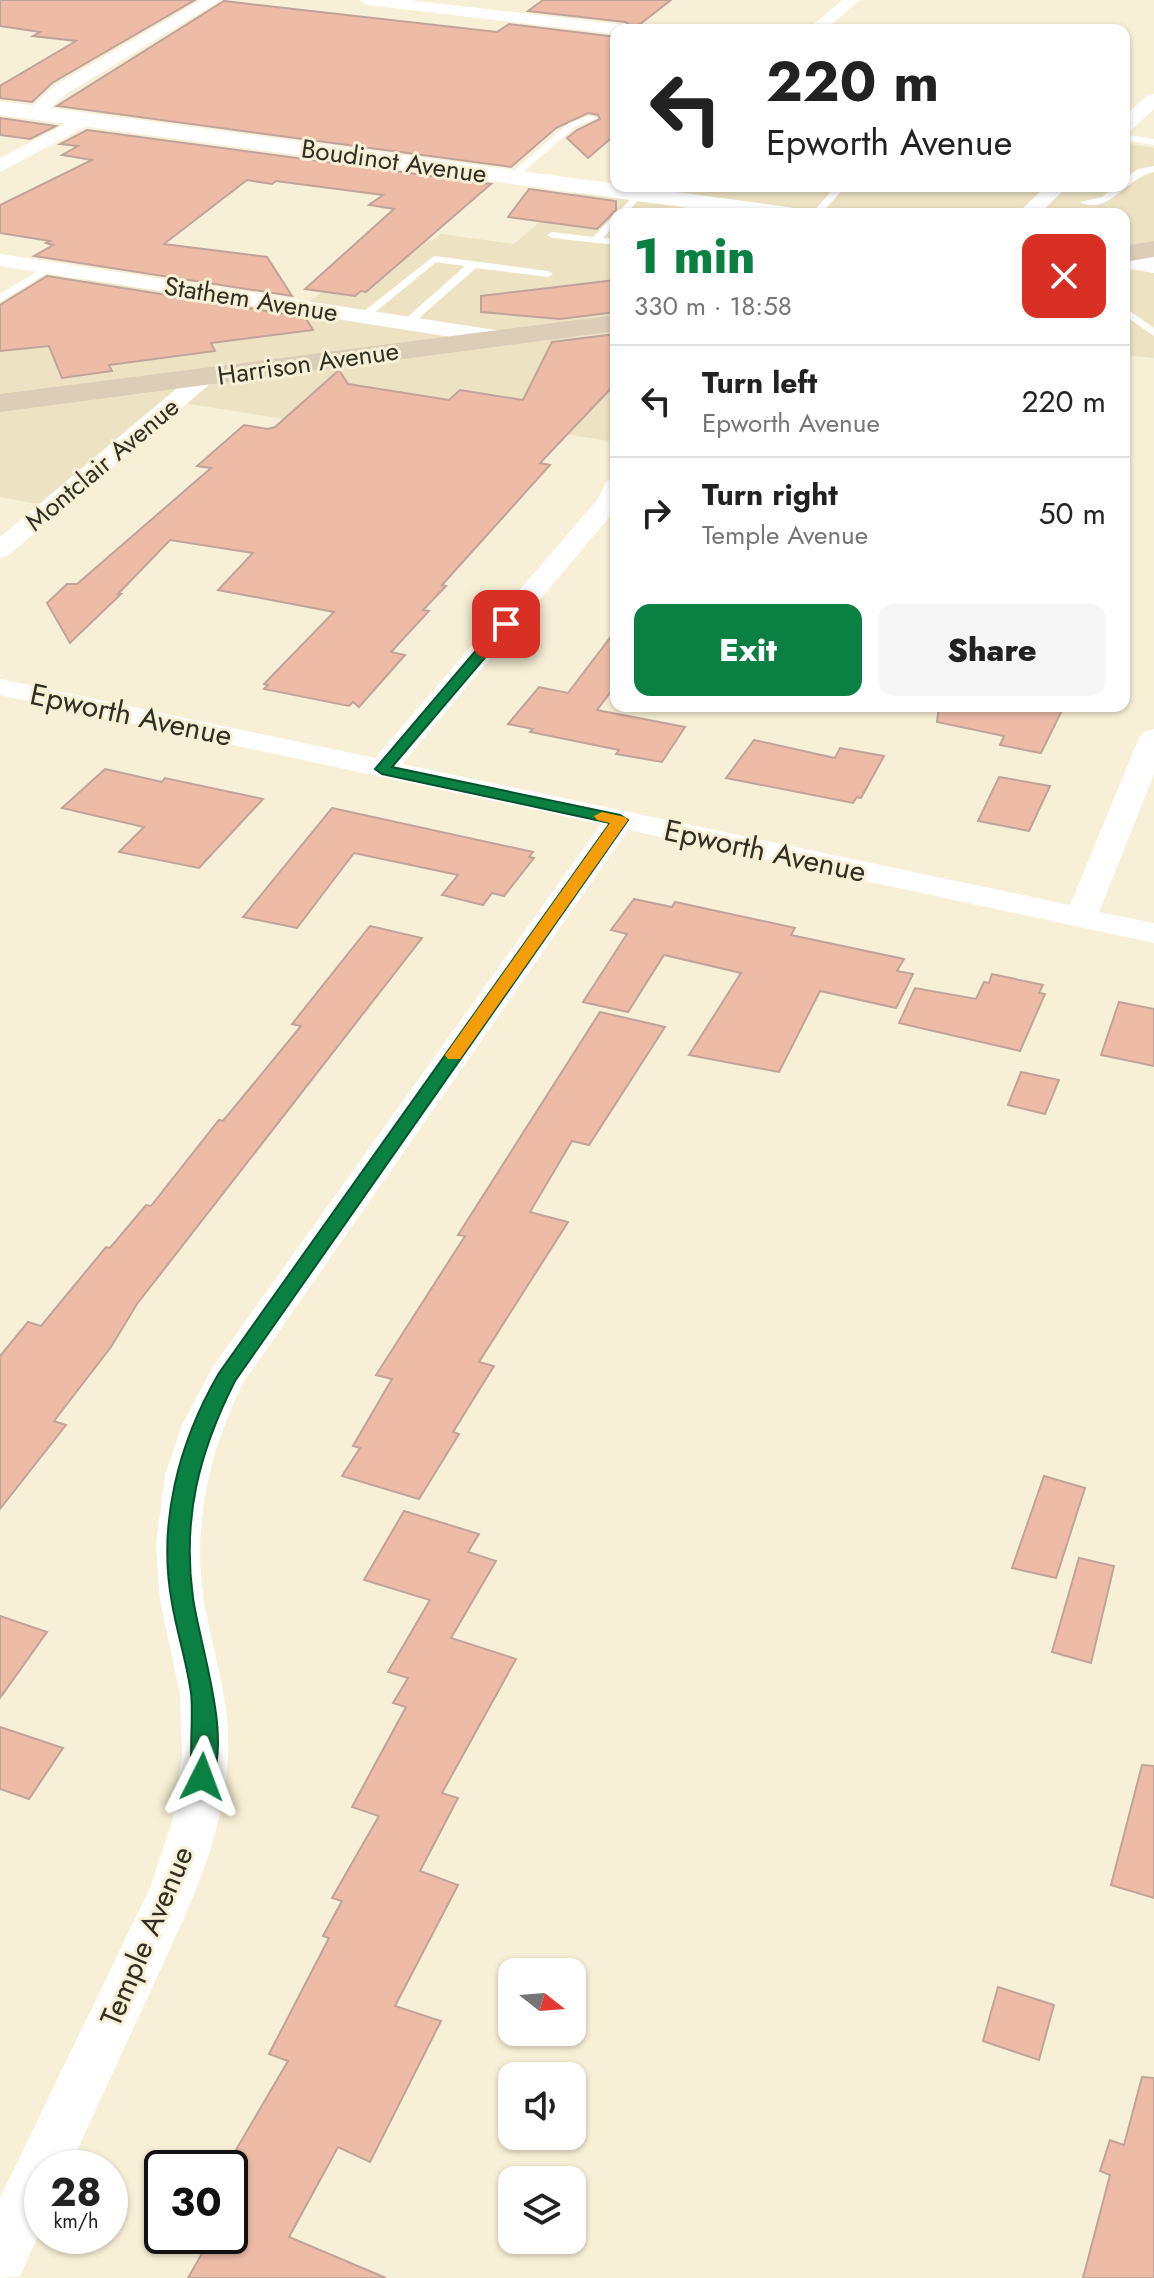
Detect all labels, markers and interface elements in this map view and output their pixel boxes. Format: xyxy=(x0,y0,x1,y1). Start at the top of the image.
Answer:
text: 220 m xyxy=(766,41,939,122)
icon: left xyxy=(634,56,738,160)
text: Epworth Avenue xyxy=(766,116,1012,168)
street label: Boudinot Avenue xyxy=(299,129,489,193)
text: 1 min xyxy=(634,222,755,291)
button: close xyxy=(1022,234,1106,318)
street label: Stathem Avenue xyxy=(161,267,341,331)
text: 330 m · 18:58 xyxy=(634,287,792,325)
street label: Harrison Avenue xyxy=(215,331,401,395)
text: Turn left xyxy=(702,361,817,404)
icon: left xyxy=(634,379,678,423)
text: 220 m xyxy=(1021,380,1106,423)
street label: Montclair Avenue xyxy=(17,388,187,540)
text: Epworth Avenue xyxy=(702,404,880,442)
text: Turn right xyxy=(702,473,838,516)
icon: right xyxy=(634,491,678,535)
text: 50 m xyxy=(1039,492,1106,535)
text: Temple Avenue xyxy=(702,516,868,554)
pin xyxy=(472,590,540,658)
icon: arrive xyxy=(484,602,528,646)
button: Exit xyxy=(634,604,862,696)
button: Share xyxy=(878,604,1106,696)
street label: Epworth Avenue xyxy=(26,672,236,757)
street label: Epworth Avenue xyxy=(660,808,870,893)
position arrow xyxy=(160,1735,244,1819)
street label: Temple Avenue xyxy=(89,1839,204,2032)
north arrow xyxy=(498,1958,586,2046)
map controls xyxy=(498,1958,586,2254)
button: sound xyxy=(498,2062,586,2150)
speed limit sign: 30 xyxy=(144,2150,248,2254)
text: 28 xyxy=(50,2163,102,2221)
button: layers xyxy=(498,2166,586,2254)
text: km/h xyxy=(53,2207,99,2236)

